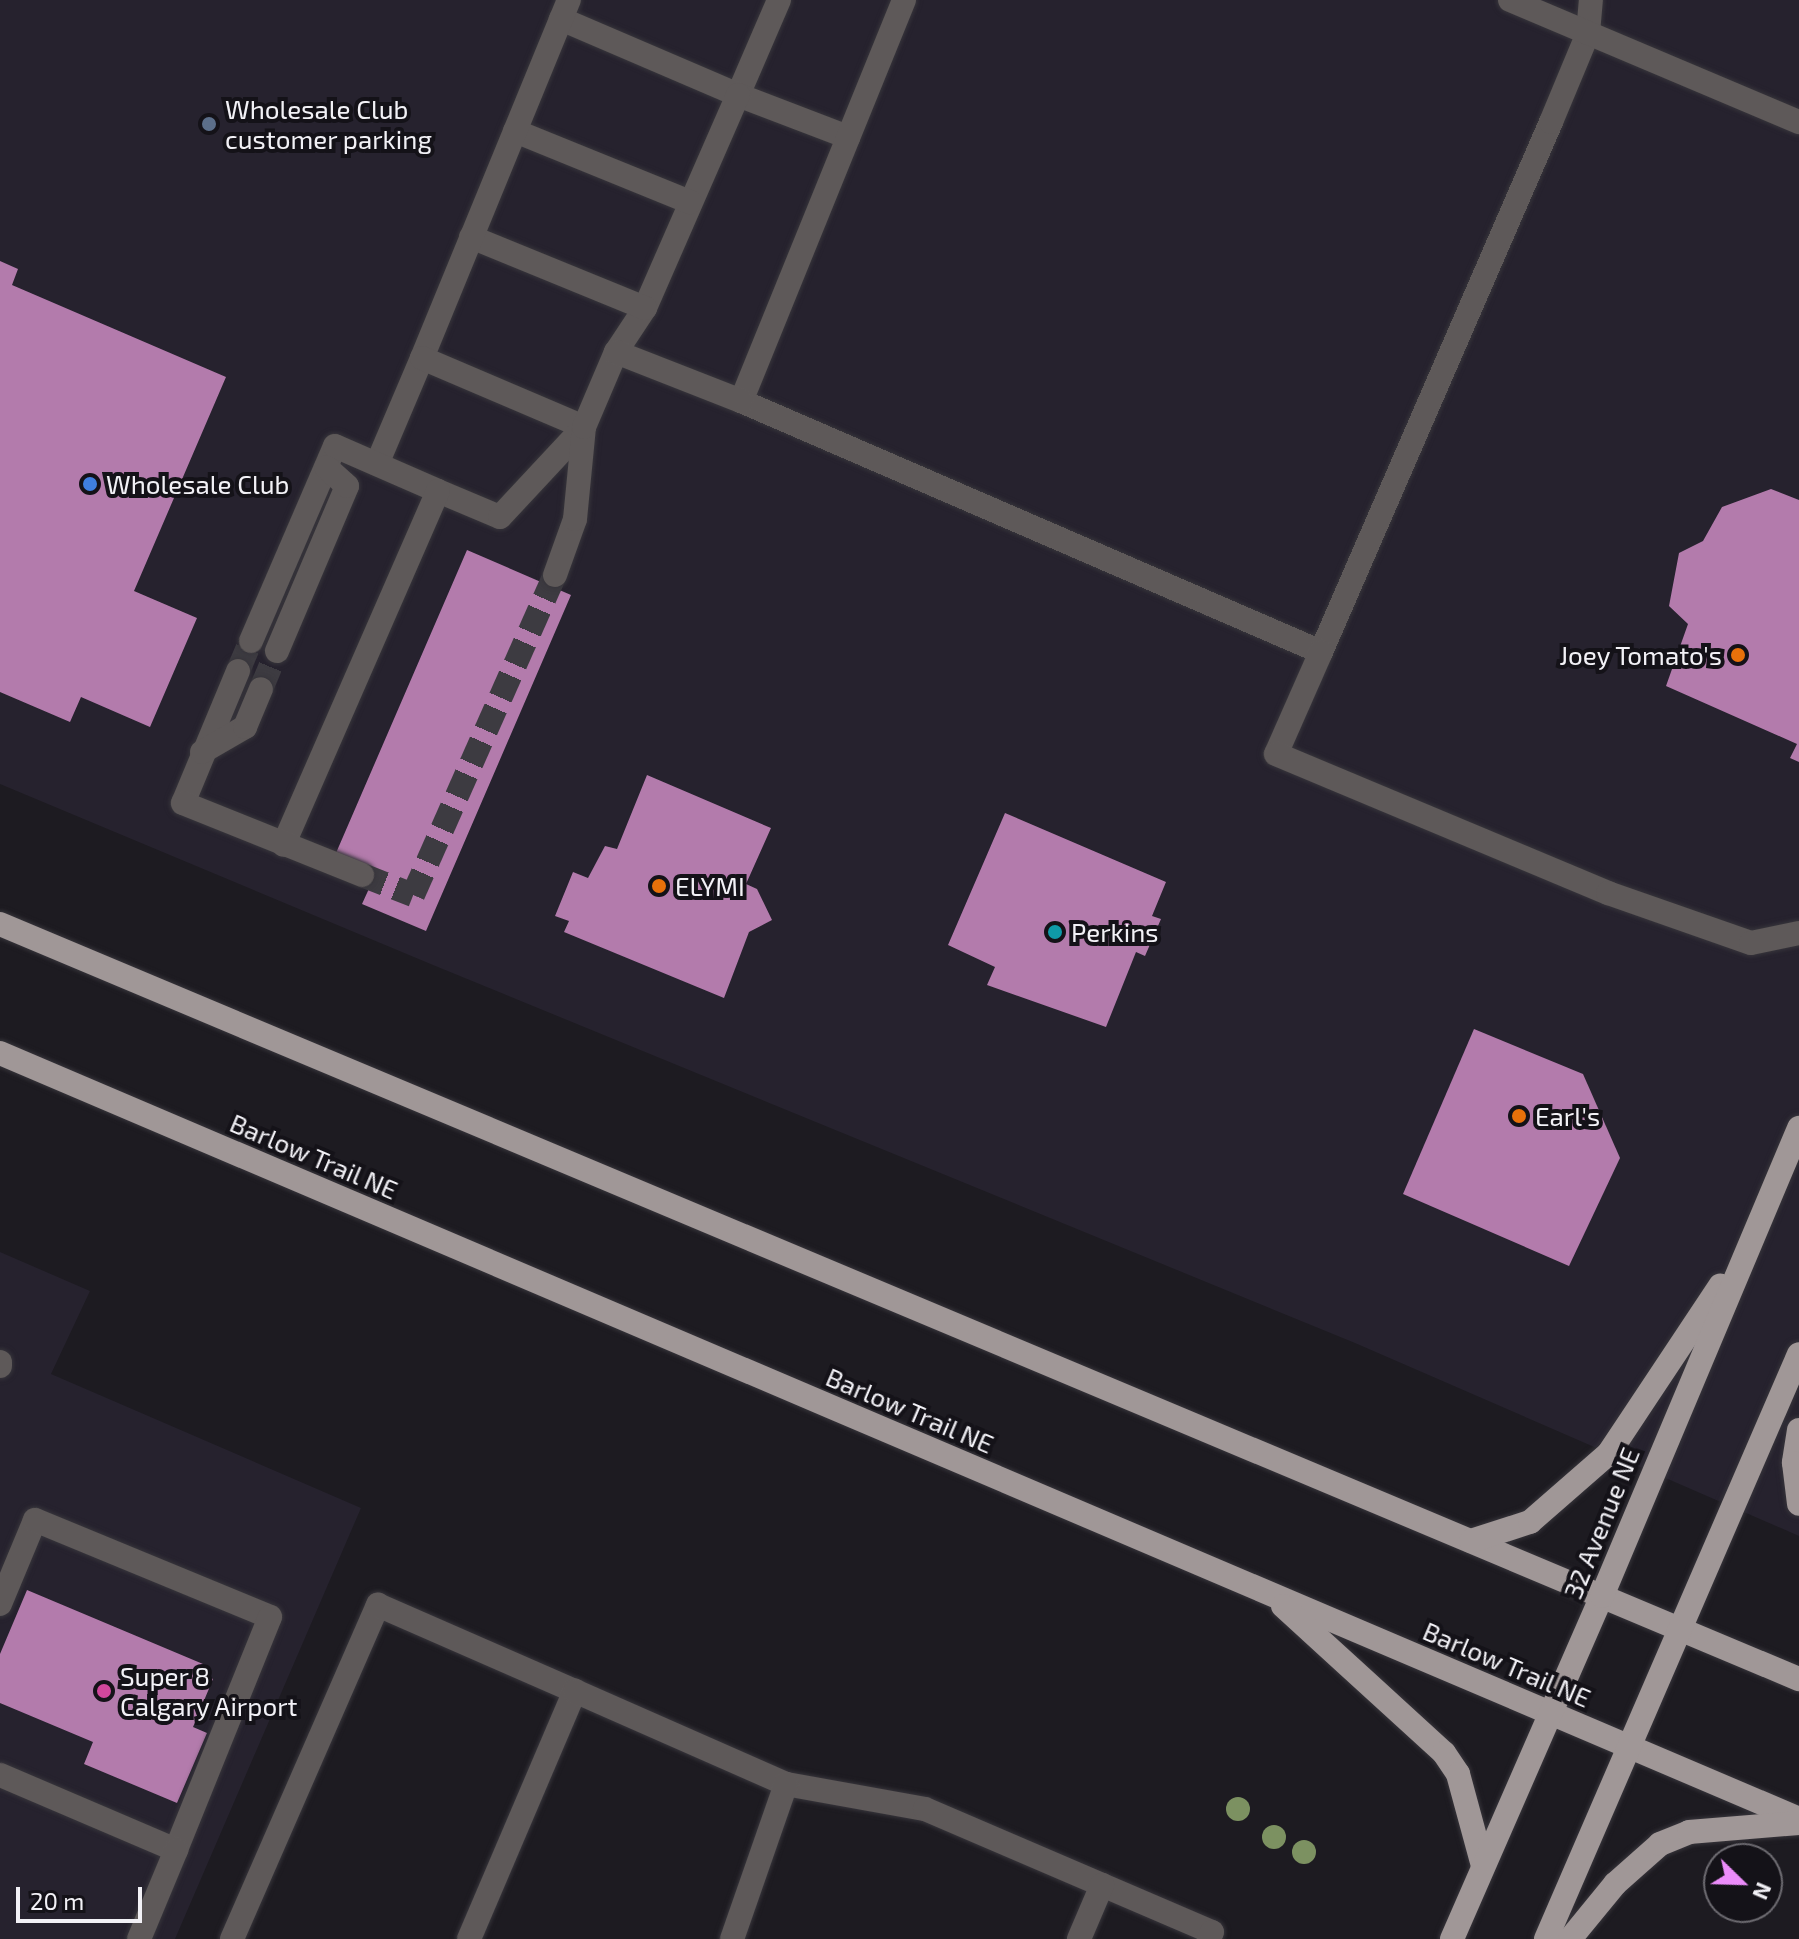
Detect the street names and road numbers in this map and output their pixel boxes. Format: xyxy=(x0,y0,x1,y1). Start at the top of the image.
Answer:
street label: Barlow Trail NE xyxy=(225,1106,403,1206)
street label: Barlow Trail NE xyxy=(821,1360,999,1460)
street label: 32 Avenue NE xyxy=(1556,1443,1646,1603)
street label: Barlow Trail NE xyxy=(1418,1614,1596,1714)

